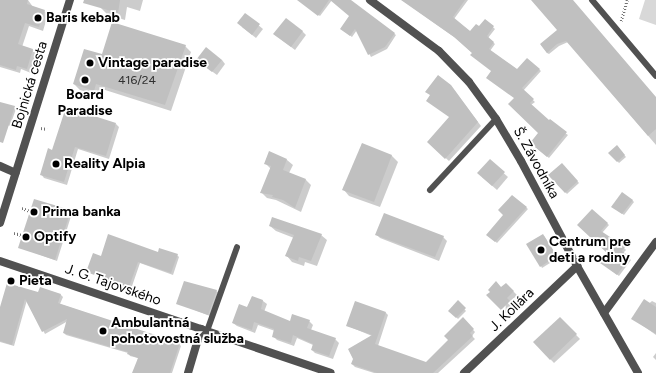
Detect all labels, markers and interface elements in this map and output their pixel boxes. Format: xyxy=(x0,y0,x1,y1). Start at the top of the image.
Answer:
place label: Baris kebab xyxy=(46,10,120,26)
marker: Baris kebab xyxy=(33,13,43,23)
street label: Bojnická cesta xyxy=(9,39,51,131)
place label: Vintage paradise xyxy=(98,55,207,71)
marker: Vintage paradise xyxy=(85,58,95,68)
house number: 416/24 xyxy=(118,74,156,88)
marker: Board Paradise xyxy=(80,75,90,85)
place label: Board Paradise xyxy=(58,87,112,120)
street label: Š. Závodníka xyxy=(509,124,563,202)
place label: Reality Alpia xyxy=(64,156,145,172)
marker: Reality Alpia xyxy=(51,159,61,169)
place label: Prima banka xyxy=(42,204,121,220)
marker: Prima banka xyxy=(29,207,39,217)
place label: Optify xyxy=(34,229,76,245)
marker: Optify xyxy=(21,232,31,242)
place label: Centrum pre deti a rodiny xyxy=(549,234,631,266)
marker: Centrum pre deti a rodiny xyxy=(536,245,546,255)
street label: J. G. Tajovského xyxy=(63,261,163,309)
place label: Pieta xyxy=(19,273,52,289)
marker: Pieta xyxy=(6,276,16,286)
street label: J. Kollára xyxy=(486,285,538,335)
place label: Ambulantná pohotovostná služba xyxy=(111,315,244,348)
marker: Ambulantná pohotovostná služba xyxy=(98,326,108,336)

